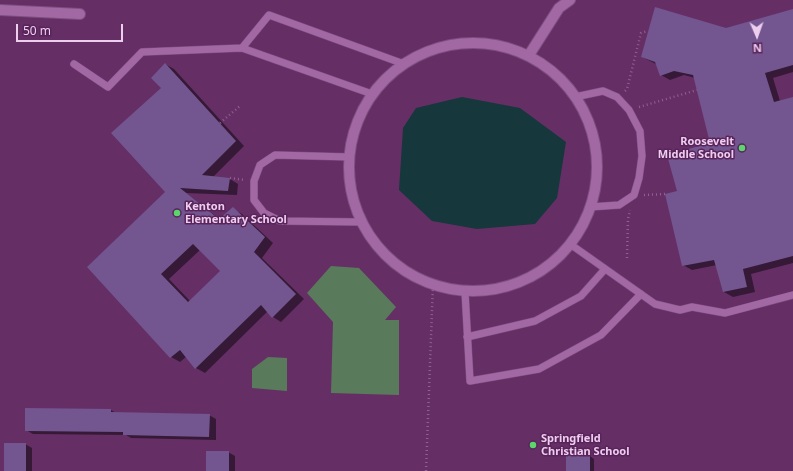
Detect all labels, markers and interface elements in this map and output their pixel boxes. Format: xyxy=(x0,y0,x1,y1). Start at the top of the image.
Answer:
scale bar xyxy=(18,16,125,42)
north arrow xyxy=(737,16,777,56)
text: 50 m xyxy=(23,22,51,39)
text: N xyxy=(753,41,762,56)
place label: Roosevelt Middle School xyxy=(658,135,734,161)
marker: Roosevelt Middle School xyxy=(737,143,747,153)
place label: Kenton Elementary School xyxy=(185,200,287,226)
marker: Kenton Elementary School xyxy=(172,208,182,218)
place label: Springfield Christian School xyxy=(541,432,630,458)
marker: Springfield Christian School xyxy=(528,440,538,450)

